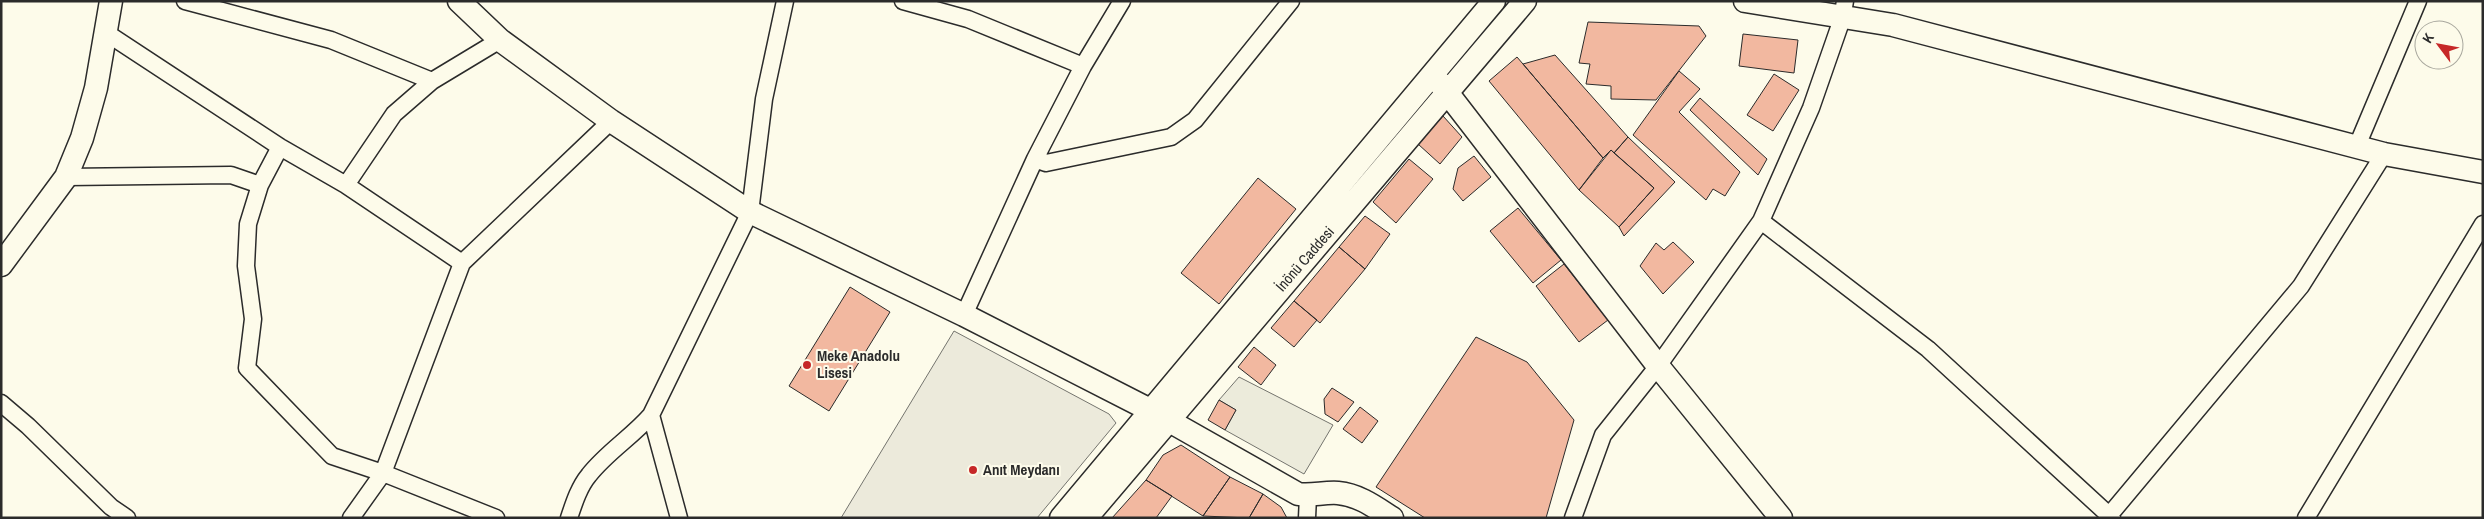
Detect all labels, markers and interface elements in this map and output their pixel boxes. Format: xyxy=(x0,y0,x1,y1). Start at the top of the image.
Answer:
north arrow xyxy=(2414,20,2464,70)
text: K xyxy=(2418,29,2438,46)
street label: İnönü Caddesi xyxy=(1270,222,1339,296)
place label: Meke Anadolu Lisesi xyxy=(817,345,900,383)
marker: Meke Anadolu Lisesi xyxy=(801,359,813,371)
place label: Anıt Meydanı xyxy=(983,459,1060,480)
marker: Anıt Meydanı xyxy=(967,464,979,476)

